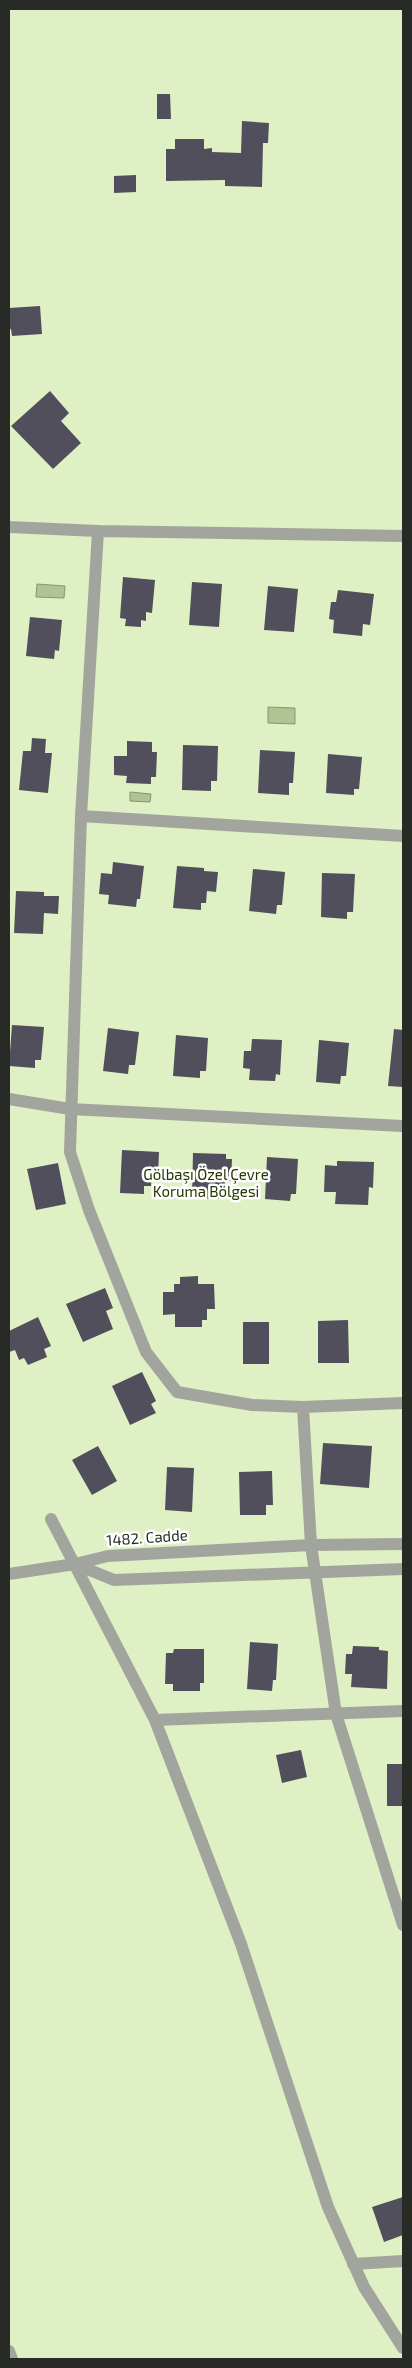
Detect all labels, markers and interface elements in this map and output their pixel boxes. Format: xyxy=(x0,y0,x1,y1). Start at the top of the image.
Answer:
park label: Gölbaşı Özel Çevre Koruma Bölgesi xyxy=(143,1165,269,1200)
street label: 1482. Cadde xyxy=(106,1525,188,1549)

